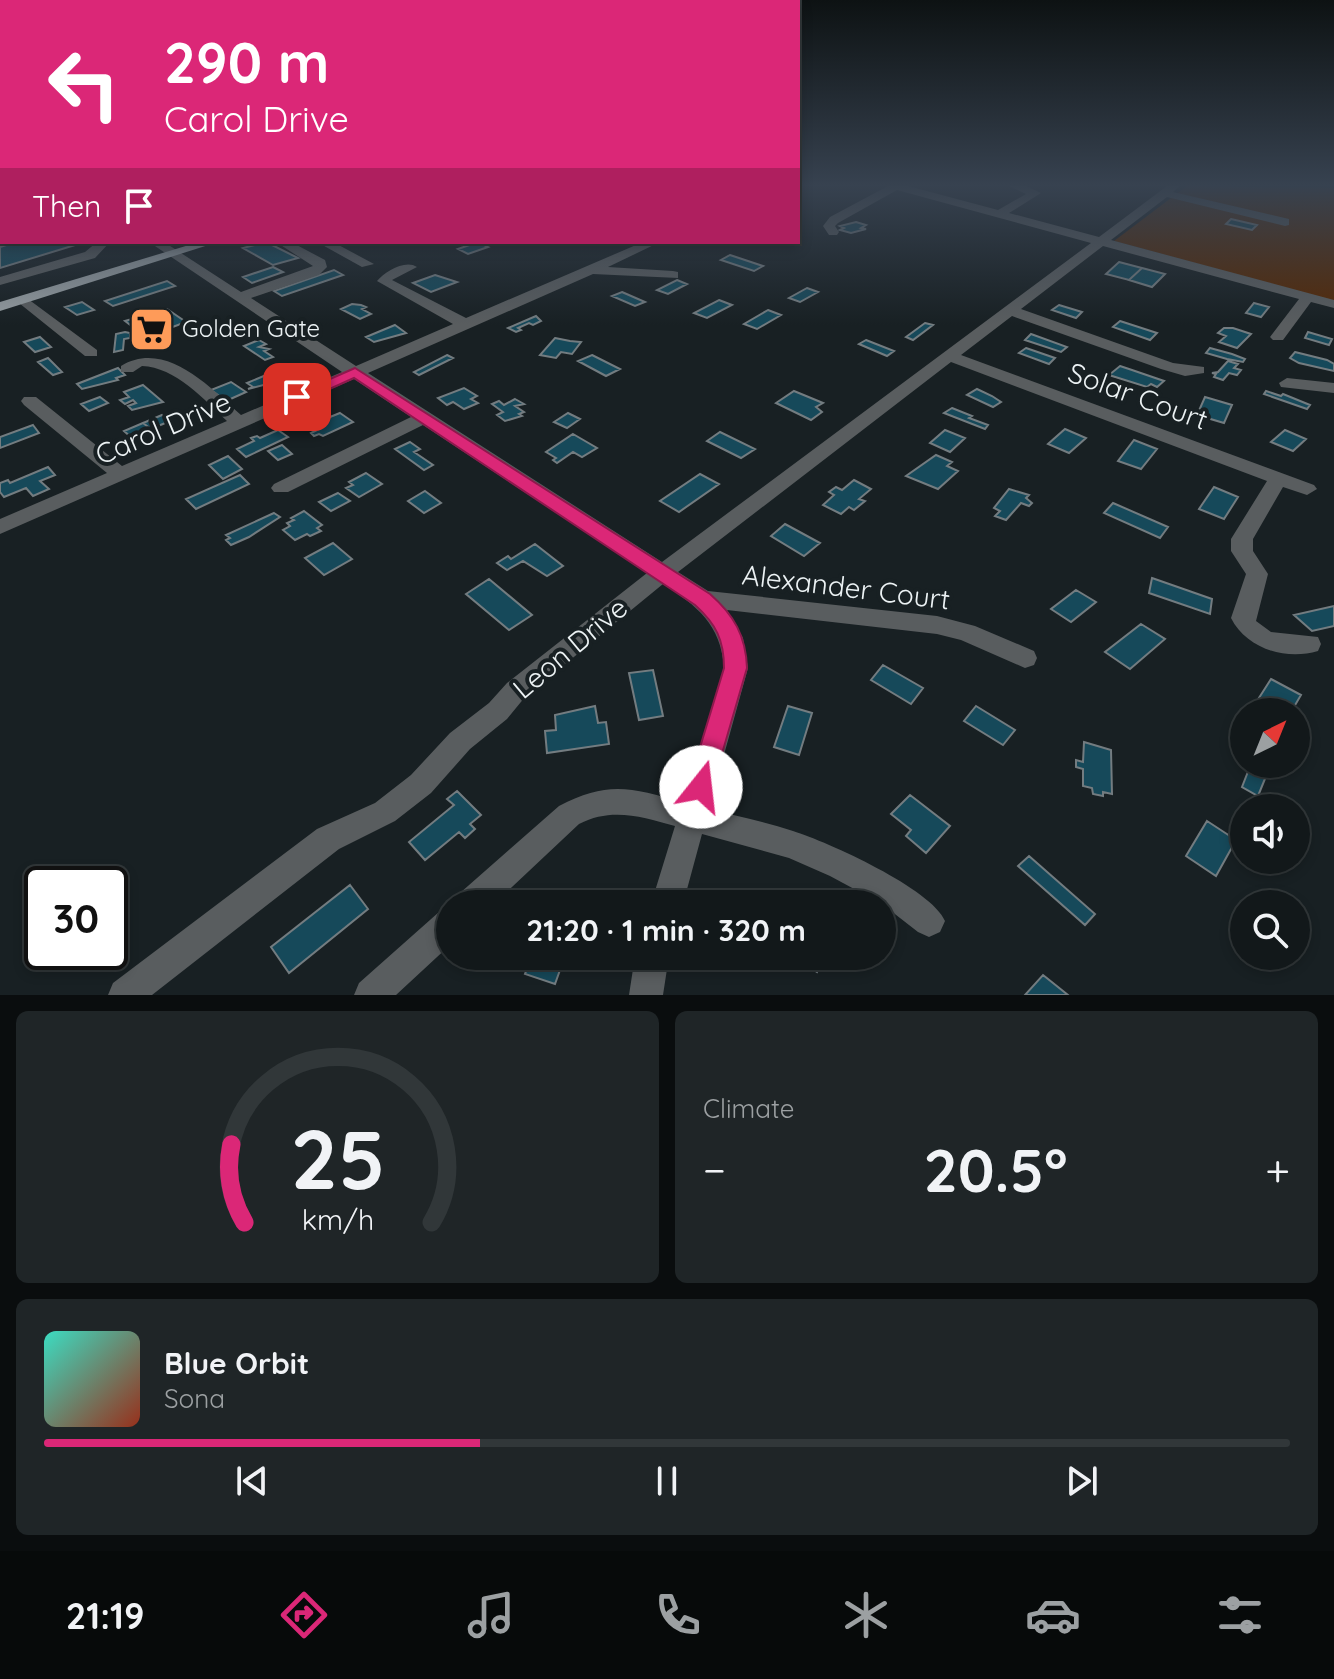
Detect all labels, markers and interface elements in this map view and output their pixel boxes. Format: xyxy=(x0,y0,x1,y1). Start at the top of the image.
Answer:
text: 290 m xyxy=(164,27,329,97)
icon: left xyxy=(32,32,136,136)
text: Carol Drive xyxy=(164,96,349,141)
icon: arrive xyxy=(117,184,161,228)
text: Then xyxy=(32,187,101,225)
supermarket icon: Golden Gate xyxy=(127,305,175,353)
place label: Golden Gate xyxy=(182,313,320,343)
street label: Solar Court xyxy=(1064,354,1213,437)
pin xyxy=(263,363,331,431)
icon: arrive xyxy=(275,375,319,419)
street label: Carol Drive xyxy=(90,383,236,472)
street label: Alexander Court xyxy=(740,556,952,617)
street label: Leon Drive xyxy=(505,590,634,706)
north arrow xyxy=(1230,698,1310,778)
map controls xyxy=(1230,698,1310,970)
position arrow xyxy=(659,745,743,829)
button: sound xyxy=(1230,794,1310,874)
speed limit sign: 30 xyxy=(24,866,128,970)
button: search xyxy=(1230,890,1310,970)
text: 21:20 · 1 min · 320 m xyxy=(526,911,806,949)
text: Climate xyxy=(703,1092,794,1125)
text: 25 xyxy=(290,1106,385,1210)
text: 20.5° xyxy=(924,1132,1068,1207)
text: − xyxy=(703,1142,726,1197)
text: + xyxy=(1265,1142,1290,1197)
text: km/h xyxy=(301,1201,374,1237)
text: Blue Orbit xyxy=(164,1344,309,1382)
text: Sona xyxy=(164,1382,225,1415)
icon: previous xyxy=(230,1459,274,1503)
icon: pause xyxy=(645,1459,689,1503)
icon: next xyxy=(1060,1459,1104,1503)
icon: directions xyxy=(276,1587,332,1643)
icon: music xyxy=(463,1587,519,1643)
icon: phone xyxy=(650,1587,706,1643)
icon: climate xyxy=(838,1587,894,1643)
icon: car xyxy=(1025,1587,1081,1643)
icon: filters xyxy=(1212,1587,1268,1643)
text: 21:19 xyxy=(66,1593,144,1638)

